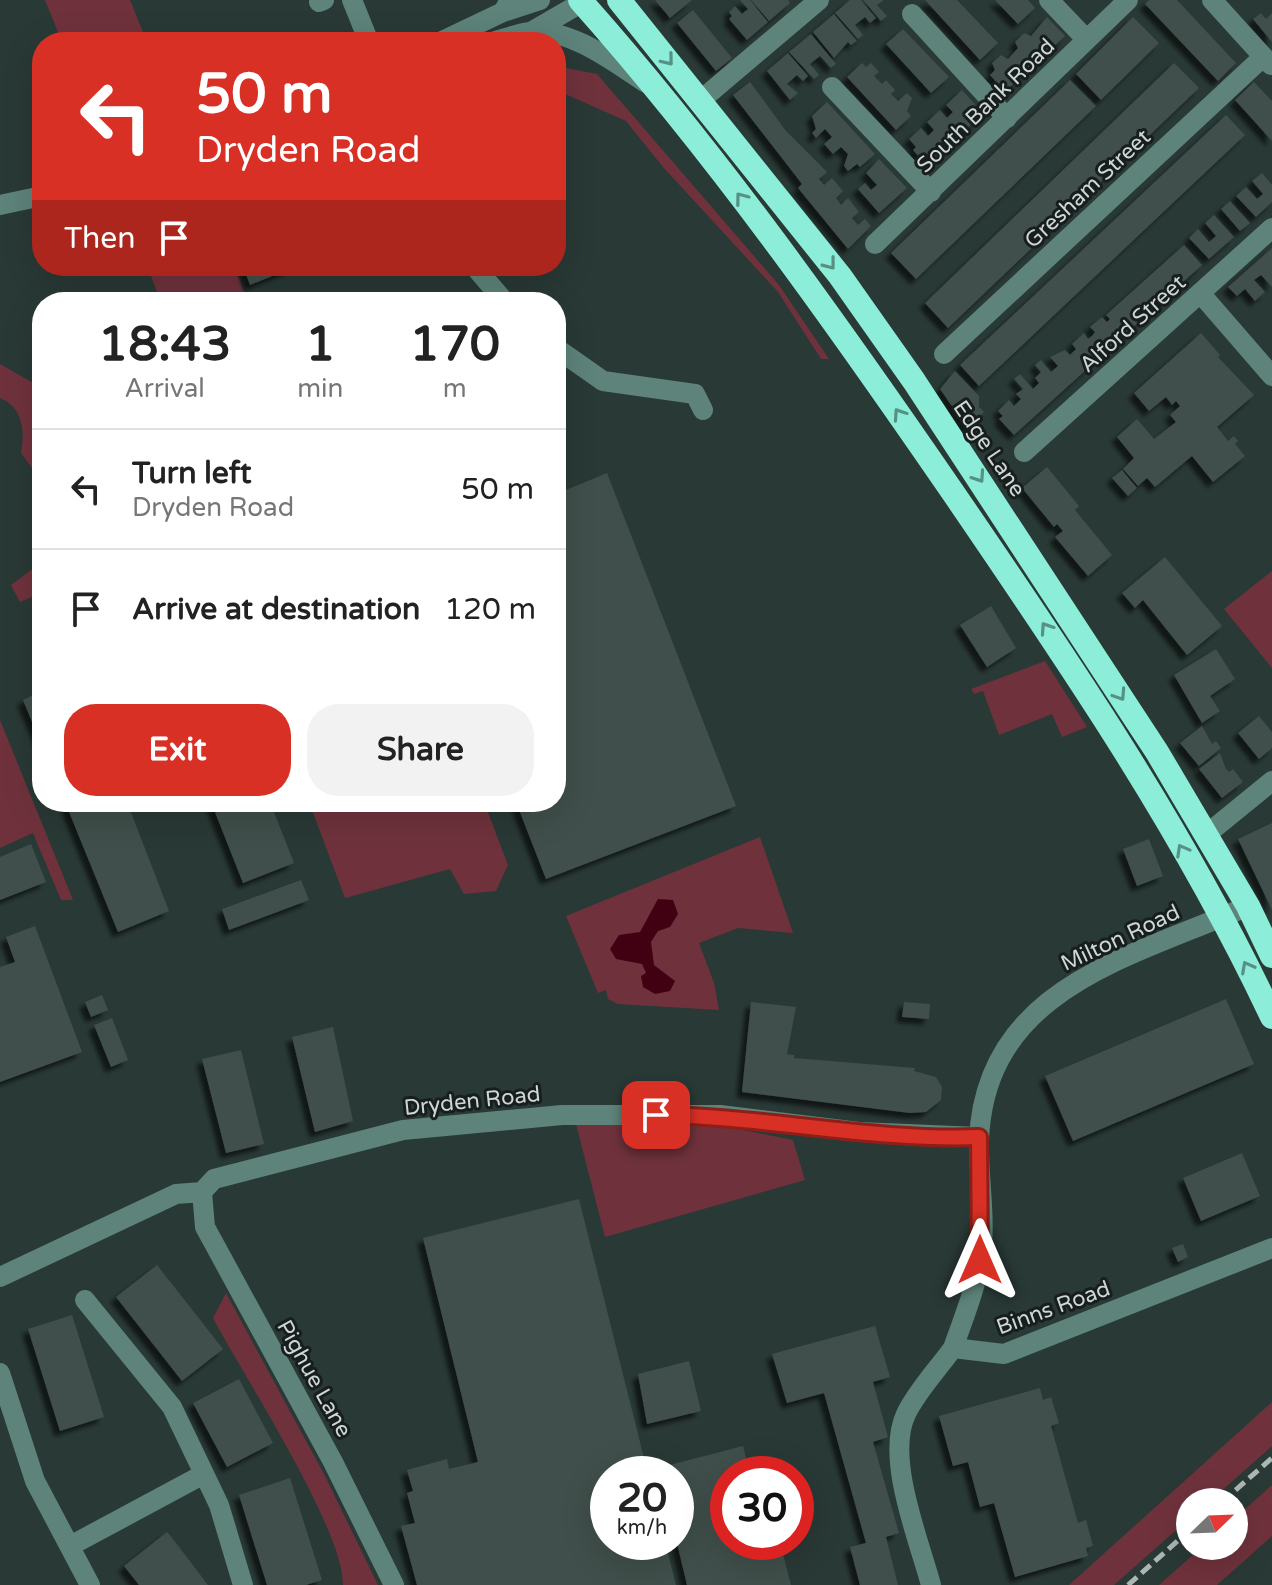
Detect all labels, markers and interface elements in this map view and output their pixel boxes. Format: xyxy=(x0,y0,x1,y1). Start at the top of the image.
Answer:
street label: South Bank Road xyxy=(911,33,1060,178)
one-way arrow xyxy=(659,51,673,66)
text: 50 m xyxy=(196,61,332,128)
icon: left xyxy=(64,64,168,168)
street label: Gresham Street xyxy=(1019,124,1156,254)
text: Dryden Road xyxy=(196,129,420,172)
one-way arrow xyxy=(737,192,751,207)
icon: arrive xyxy=(152,216,196,260)
text: Then xyxy=(64,220,136,257)
one-way arrow xyxy=(821,255,835,270)
street label: Alford Street xyxy=(1074,269,1191,378)
text: 18:43 xyxy=(98,316,231,374)
text: 1 xyxy=(305,316,335,374)
text: 170 xyxy=(409,316,500,374)
text: Arrival xyxy=(124,373,205,404)
text: min xyxy=(297,373,343,404)
text: m xyxy=(443,373,467,404)
street label: Edge Lane xyxy=(947,395,1031,502)
one-way arrow xyxy=(894,408,909,422)
text: Turn left xyxy=(132,455,251,492)
icon: left xyxy=(64,467,108,511)
one-way arrow xyxy=(969,468,984,483)
text: 50 m xyxy=(461,471,534,508)
text: Dryden Road xyxy=(132,492,294,523)
icon: arrive xyxy=(64,587,108,631)
text: Arrive at destination xyxy=(132,591,420,628)
text: 120 m xyxy=(444,591,536,628)
one-way arrow xyxy=(1041,623,1056,637)
one-way arrow xyxy=(1110,687,1125,701)
button: Exit xyxy=(64,704,291,796)
button: Share xyxy=(307,704,534,796)
one-way arrow xyxy=(1176,844,1192,858)
street label: Milton Road xyxy=(1057,899,1184,977)
one-way arrow xyxy=(1242,961,1257,975)
street label: Dryden Road xyxy=(403,1081,542,1121)
pin xyxy=(622,1081,690,1149)
icon: arrive xyxy=(634,1093,678,1137)
position arrow xyxy=(938,1218,1022,1302)
street label: Binns Road xyxy=(993,1275,1114,1340)
street label: Pighue Lane xyxy=(271,1315,357,1442)
speed limit sign: 30 xyxy=(710,1456,814,1560)
text: 20 xyxy=(617,1474,667,1522)
north arrow xyxy=(1176,1488,1248,1560)
map controls xyxy=(1176,1488,1248,1560)
text: km/h xyxy=(617,1516,667,1540)

